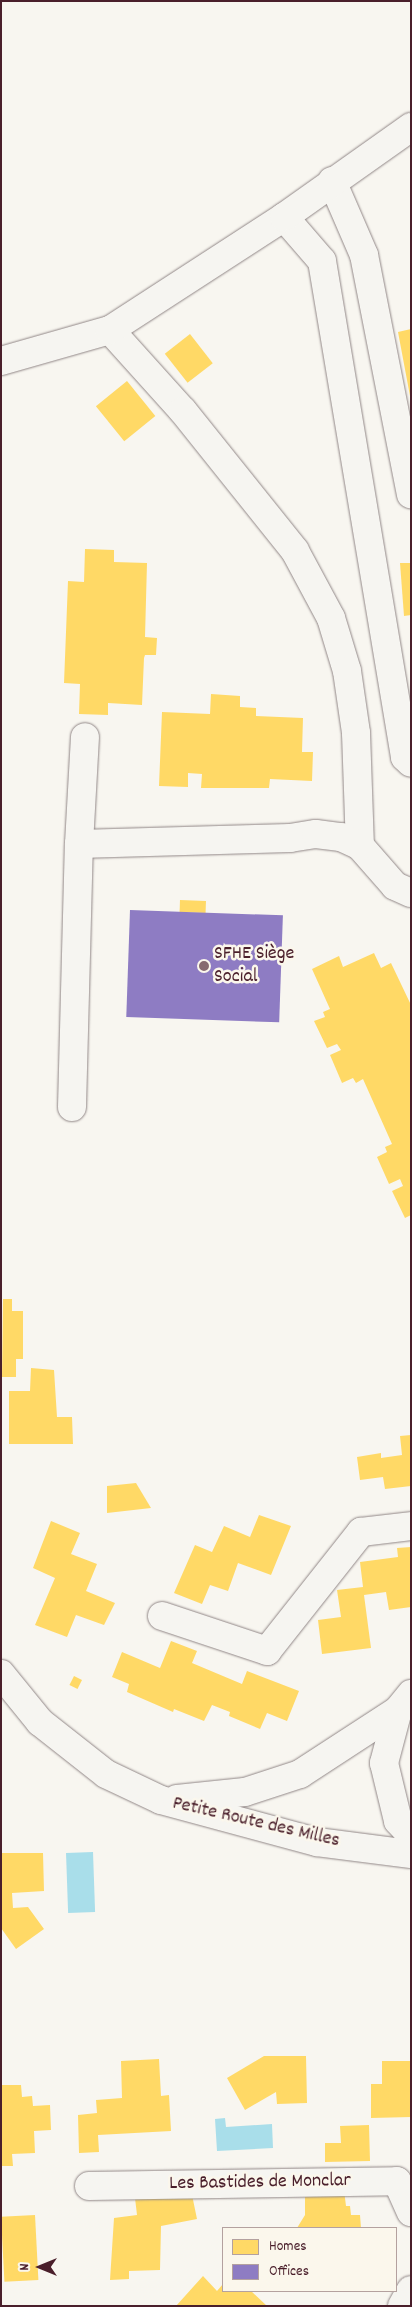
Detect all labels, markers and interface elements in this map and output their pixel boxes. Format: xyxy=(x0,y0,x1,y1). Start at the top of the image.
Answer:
place label: SFHE Siège Social xyxy=(214,942,294,989)
marker: SFHE Siège Social xyxy=(198,960,210,972)
street label: Petite Route des Milles xyxy=(170,1792,342,1854)
street label: Les Bastides de Monclar xyxy=(169,2169,351,2197)
legend xyxy=(222,2227,397,2292)
text: Homes xyxy=(269,2236,307,2258)
north arrow xyxy=(15,2242,65,2292)
text: Offices xyxy=(269,2261,309,2283)
text: N xyxy=(15,2264,35,2270)

